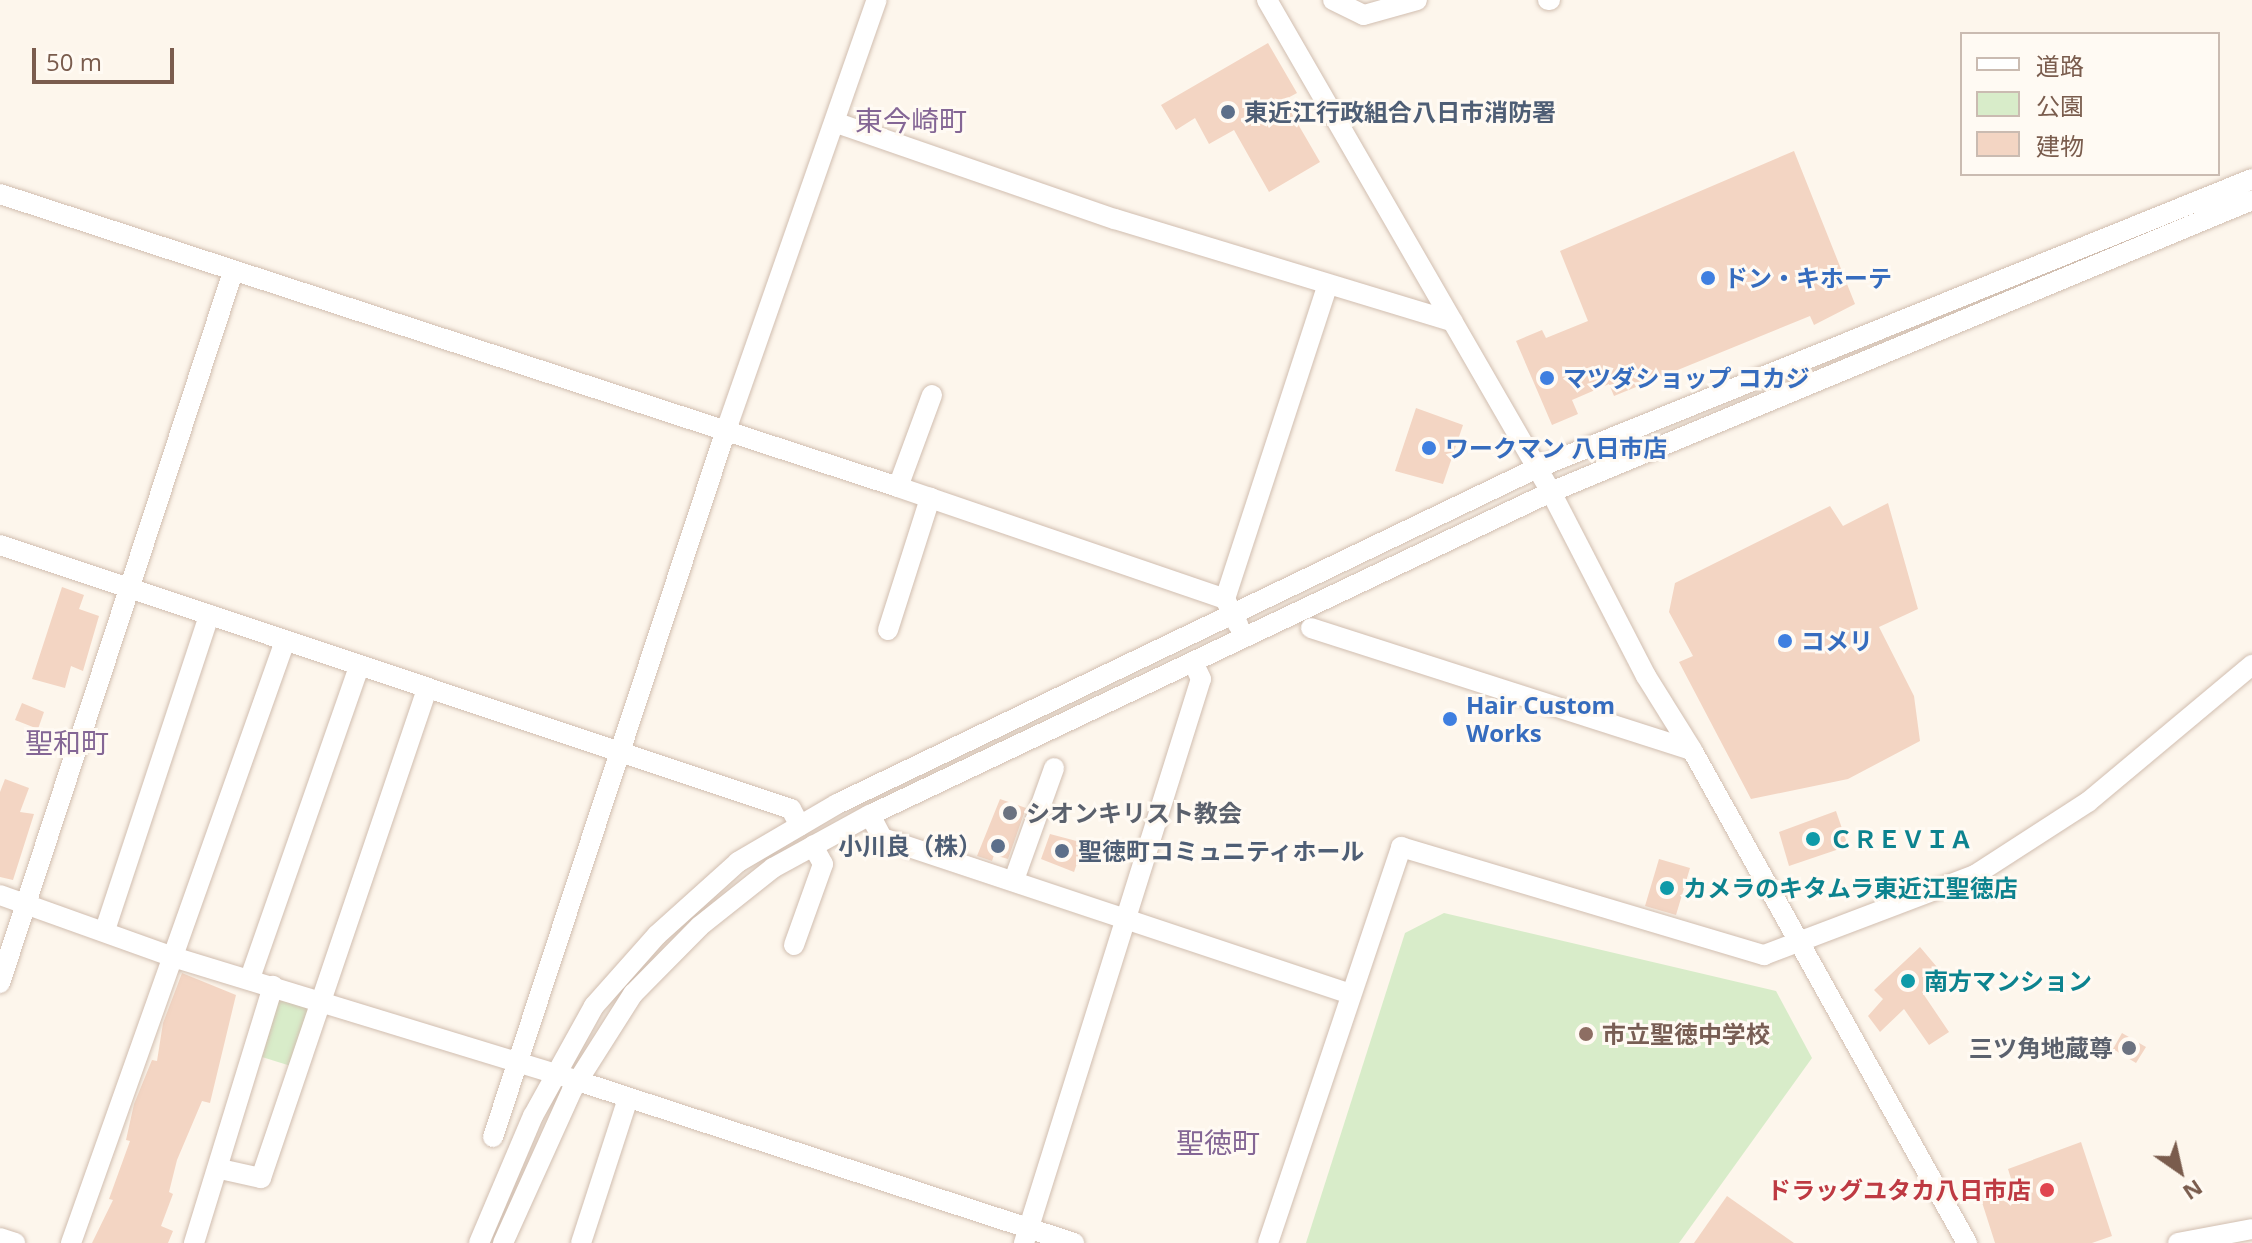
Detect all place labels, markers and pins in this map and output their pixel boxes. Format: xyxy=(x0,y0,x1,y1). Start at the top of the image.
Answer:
place label: 東近江行政組合八日市消防署 xyxy=(1244,98,1556,126)
marker: 東近江行政組合八日市消防署 xyxy=(1219,103,1237,121)
place label: ドン・キホーテ xyxy=(1724,264,1892,292)
marker: ドン・キホーテ xyxy=(1699,269,1717,287)
place label: マツダショップ コカジ xyxy=(1563,364,1809,392)
marker: マツダショップ コカジ xyxy=(1538,369,1556,387)
place label: ワークマン 八日市店 xyxy=(1445,434,1667,462)
marker: ワークマン 八日市店 xyxy=(1420,439,1438,457)
place label: コメリ xyxy=(1801,627,1873,655)
marker: コメリ xyxy=(1776,632,1794,650)
place label: Hair Custom Works xyxy=(1466,691,1615,747)
marker: Hair Custom Works xyxy=(1441,710,1459,728)
place label: シオンキリスト教会 xyxy=(1026,799,1242,827)
marker: シオンキリスト教会 xyxy=(1001,804,1019,822)
place label: ＣＲＥＶＩＡ xyxy=(1829,825,1973,853)
marker: ＣＲＥＶＩＡ xyxy=(1804,830,1822,848)
place label: 小川良（株） xyxy=(838,832,982,860)
marker: 小川良（株） xyxy=(989,837,1007,855)
place label: 聖徳町コミュニティホール xyxy=(1078,837,1366,865)
marker: 聖徳町コミュニティホール xyxy=(1053,842,1071,860)
place label: カメラのキタムラ東近江聖徳店 xyxy=(1683,874,2019,902)
marker: カメラのキタムラ東近江聖徳店 xyxy=(1658,879,1676,897)
place label: 南方マンション xyxy=(1924,967,2092,995)
marker: 南方マンション xyxy=(1899,972,1917,990)
place label: 市立聖徳中学校 xyxy=(1602,1020,1770,1048)
marker: 市立聖徳中学校 xyxy=(1577,1025,1595,1043)
place label: 三ツ角地蔵尊 xyxy=(1969,1034,2113,1062)
marker: 三ツ角地蔵尊 xyxy=(2120,1039,2138,1057)
place label: ドラッグユタカ八日市店 xyxy=(1767,1176,2031,1204)
marker: ドラッグユタカ八日市店 xyxy=(2038,1181,2056,1199)

